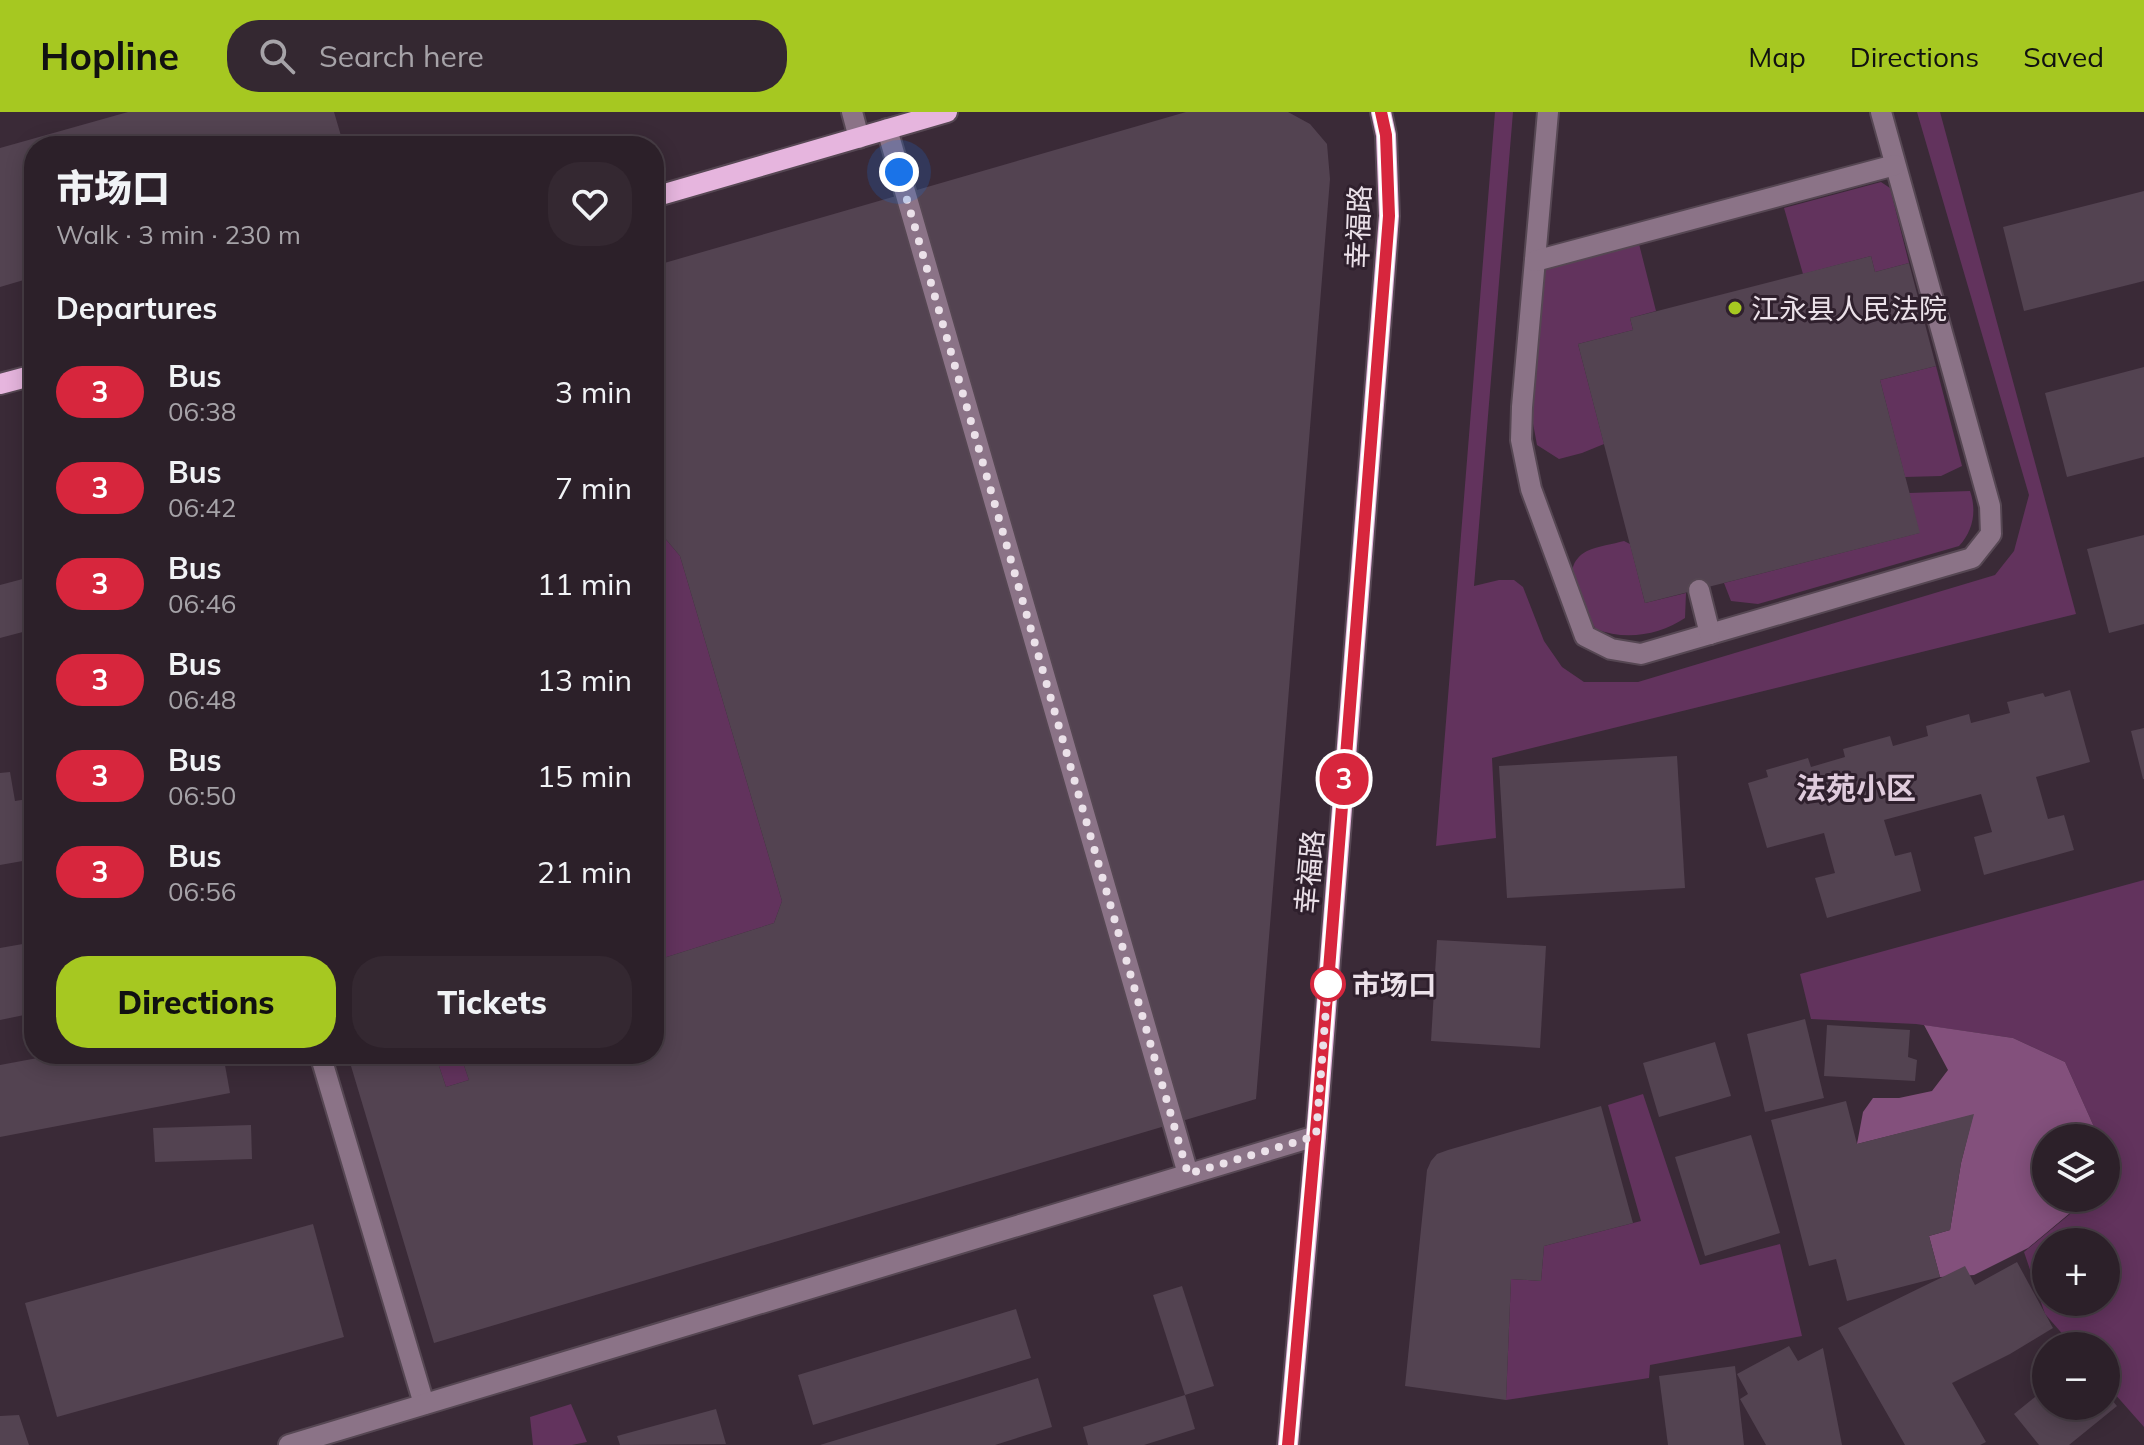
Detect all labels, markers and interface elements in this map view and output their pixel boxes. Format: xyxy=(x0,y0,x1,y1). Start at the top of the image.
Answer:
search box xyxy=(227,20,787,92)
text: Hopline xyxy=(40,32,179,80)
icon: search xyxy=(255,34,299,78)
text: Search here xyxy=(319,37,484,75)
text: Map xyxy=(1748,39,1806,74)
text: Directions xyxy=(1850,39,1979,74)
text: Saved xyxy=(2023,39,2104,74)
your location xyxy=(879,152,919,192)
button: heart xyxy=(548,162,632,246)
text: 市场口 xyxy=(56,164,170,212)
street label: 幸福路 xyxy=(1339,184,1377,270)
text: Walk · 3 min · 230 m xyxy=(56,218,301,251)
text: Departures xyxy=(56,289,217,327)
place label: 江永县人民法院 xyxy=(1751,291,1947,326)
marker: 江永县人民法院 xyxy=(1726,299,1744,317)
text: Bus xyxy=(168,357,222,395)
text: 3 min xyxy=(555,373,632,411)
text: 3 xyxy=(92,374,108,409)
text: 06:38 xyxy=(168,395,236,428)
text: Bus xyxy=(168,453,222,491)
text: 7 min xyxy=(555,469,632,507)
text: 3 xyxy=(92,470,108,505)
text: 06:42 xyxy=(168,491,236,524)
text: Bus xyxy=(168,549,222,587)
text: 11 min xyxy=(537,565,632,603)
text: 3 xyxy=(92,566,108,601)
text: 06:46 xyxy=(168,587,236,620)
text: Bus xyxy=(168,645,222,683)
text: 13 min xyxy=(537,661,632,699)
text: 3 xyxy=(92,662,108,697)
text: 06:48 xyxy=(168,683,236,716)
text: Bus xyxy=(168,741,222,779)
line badge: 3 xyxy=(1318,753,1370,805)
text: 15 min xyxy=(537,757,632,795)
text: 3 xyxy=(92,758,108,793)
text: 3 xyxy=(1336,761,1352,796)
district label: 法苑小区 xyxy=(1796,769,1916,807)
text: 06:50 xyxy=(168,779,236,812)
street label: 幸福路 xyxy=(1288,829,1330,915)
text: Bus xyxy=(168,837,222,875)
text: 21 min xyxy=(537,853,632,891)
text: 3 xyxy=(92,854,108,889)
text: 06:56 xyxy=(168,875,236,908)
button: Directions xyxy=(56,956,336,1048)
button: Tickets xyxy=(352,956,632,1048)
marker: 市场口 xyxy=(1311,967,1345,1001)
place label: 市场口 xyxy=(1352,967,1436,1002)
map controls xyxy=(2032,1124,2120,1420)
button: layers xyxy=(2032,1124,2120,1212)
button: + xyxy=(2032,1228,2120,1316)
button: − xyxy=(2032,1332,2120,1420)

